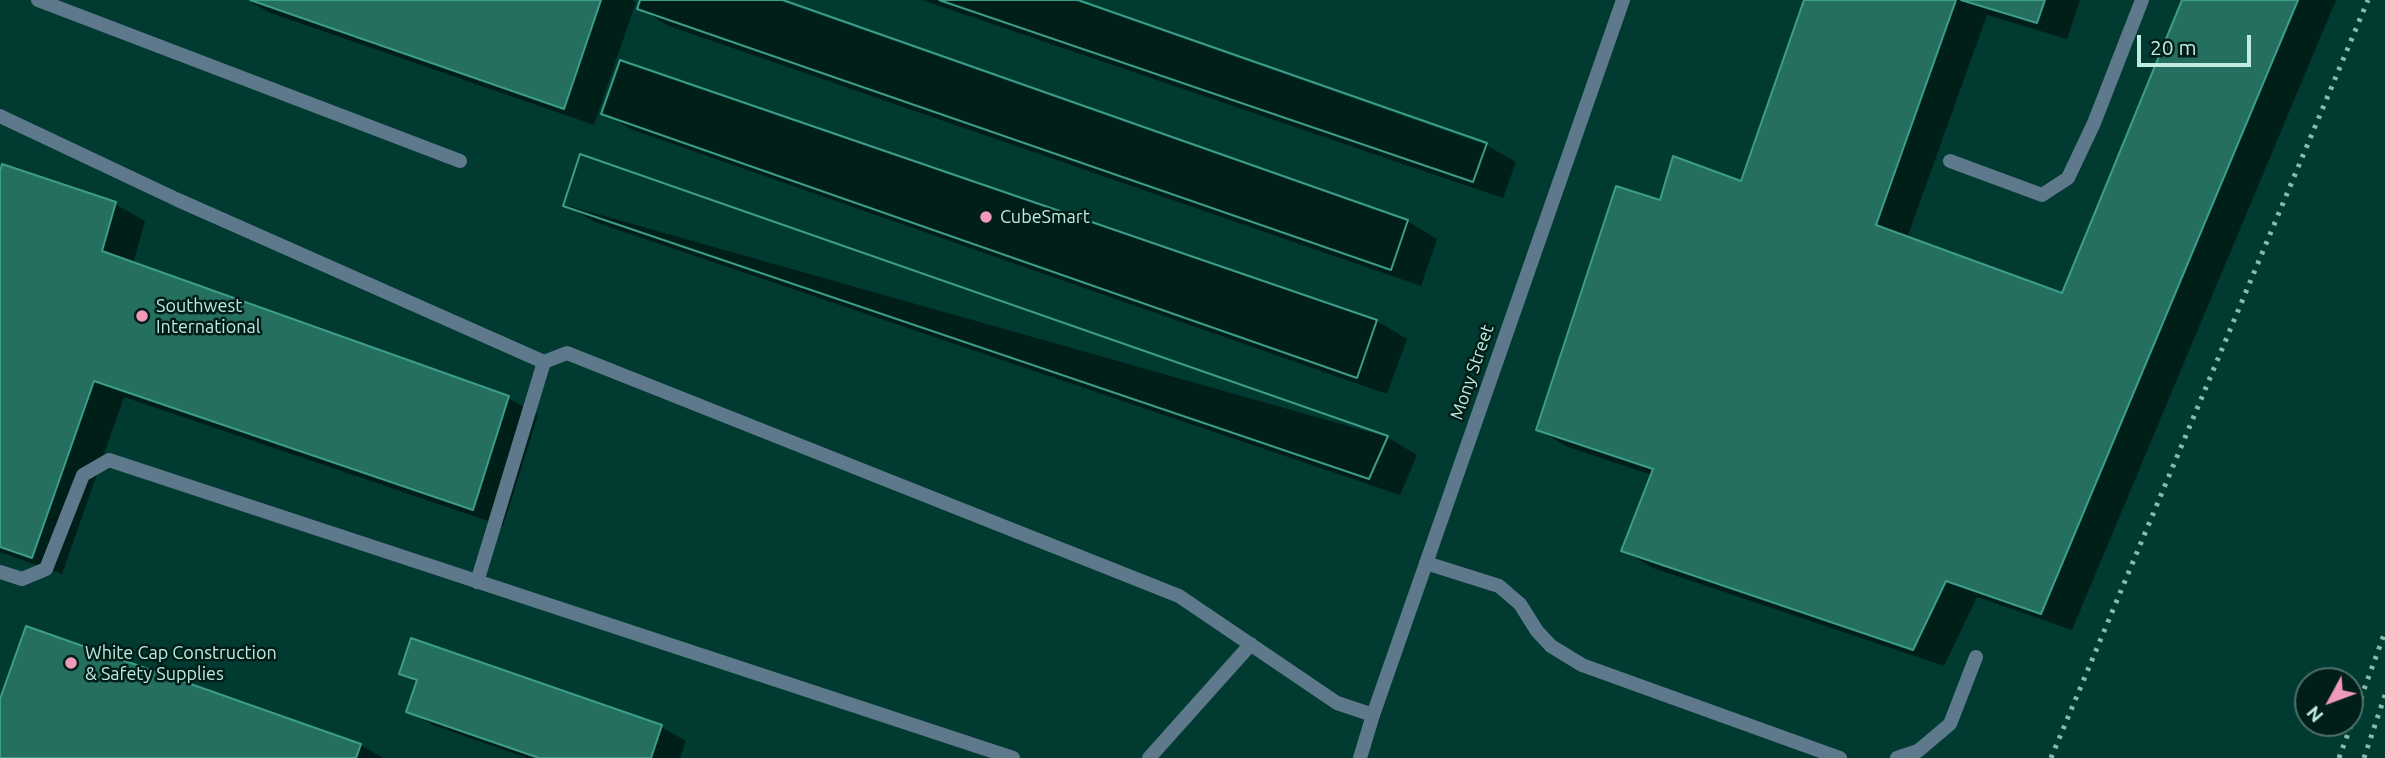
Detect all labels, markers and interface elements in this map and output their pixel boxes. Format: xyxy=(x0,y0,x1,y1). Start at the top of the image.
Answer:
scale bar xyxy=(2140,21,2254,65)
text: 20 m xyxy=(2150,35,2197,59)
place label: CubeSmart xyxy=(1000,206,1090,228)
marker: CubeSmart xyxy=(978,209,994,225)
place label: Southwest International xyxy=(156,295,260,338)
marker: Southwest International xyxy=(134,308,150,324)
street label: Mony Street xyxy=(1446,322,1498,422)
place label: White Cap Construction & Safety Supplies xyxy=(85,642,277,684)
marker: White Cap Construction & Safety Supplies xyxy=(63,655,79,671)
north arrow xyxy=(2294,667,2364,737)
text: N xyxy=(2302,702,2328,727)

